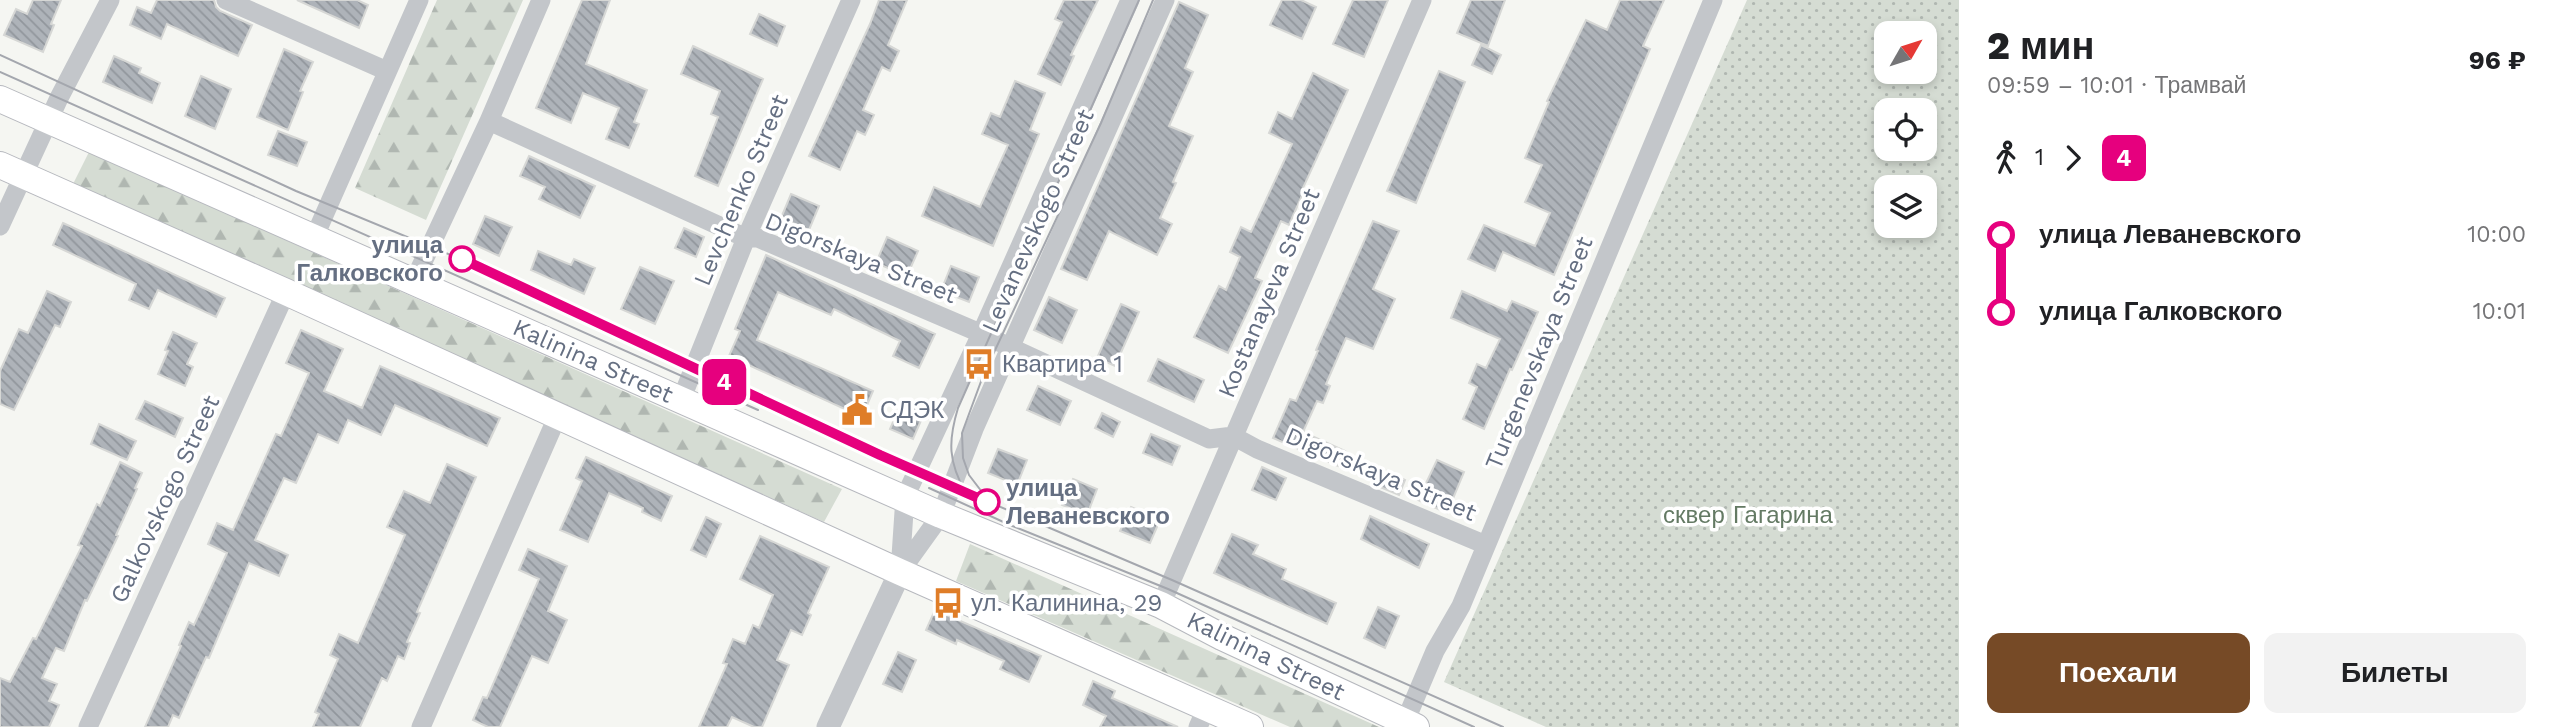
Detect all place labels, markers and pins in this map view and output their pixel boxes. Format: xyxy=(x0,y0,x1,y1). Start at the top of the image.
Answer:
place label: улица Галковского xyxy=(297,231,444,287)
marker: улица Галковского xyxy=(449,246,475,272)
bus stop icon: Квартира 1 xyxy=(962,347,996,381)
place label: Квартира 1 xyxy=(1002,350,1123,378)
public building icon: СДЭК xyxy=(840,393,874,427)
place label: СДЭК xyxy=(880,396,944,424)
place label: улица Леваневского xyxy=(1006,474,1170,530)
marker: улица Леваневского xyxy=(974,489,1000,515)
bus stop icon: ул. Калинина, 29 xyxy=(931,586,965,620)
place label: ул. Калинина, 29 xyxy=(971,589,1162,617)

